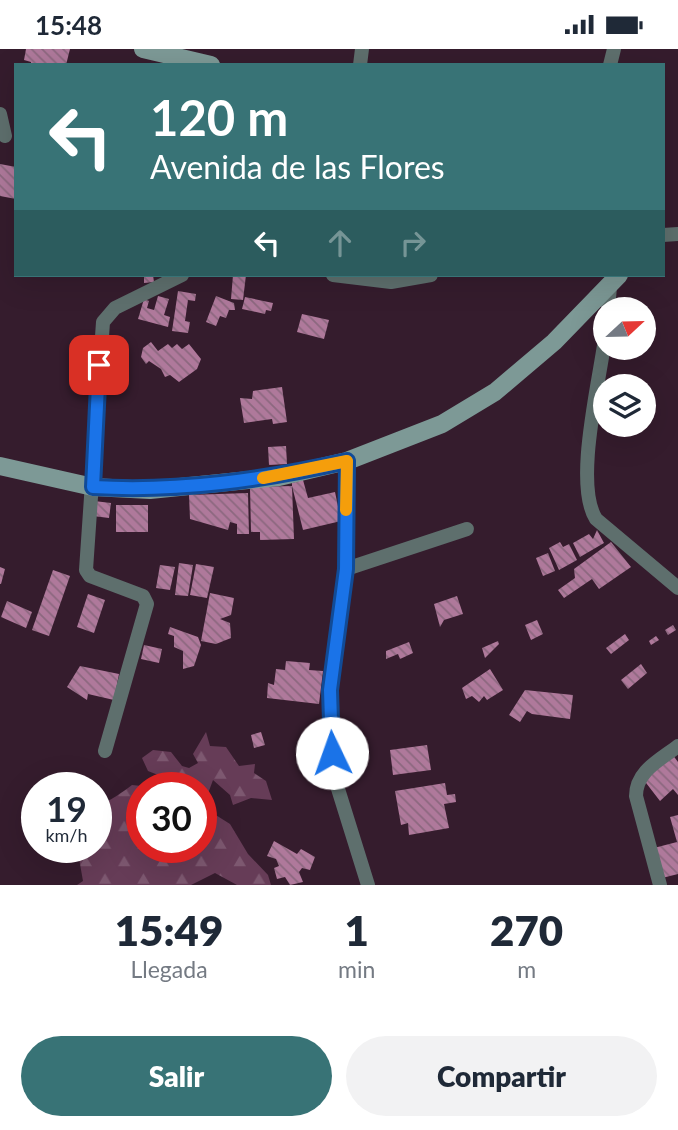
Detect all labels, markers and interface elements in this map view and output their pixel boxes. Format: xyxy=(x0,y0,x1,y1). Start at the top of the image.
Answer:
text: 15:48 xyxy=(35,9,102,41)
text: 120 m xyxy=(150,88,288,146)
icon: left xyxy=(35,91,126,182)
text: Avenida de las Flores xyxy=(150,147,445,186)
icon: left xyxy=(248,224,286,262)
icon: ahead xyxy=(321,224,359,262)
icon: right xyxy=(394,224,432,262)
north arrow xyxy=(593,297,656,361)
map controls xyxy=(593,297,656,437)
pin xyxy=(69,335,129,395)
icon: arrive xyxy=(80,346,118,384)
button: layers xyxy=(593,374,656,437)
position arrow xyxy=(295,716,369,790)
speed limit sign: 30 xyxy=(126,772,217,863)
text: 19 xyxy=(46,787,87,829)
text: km/h xyxy=(45,824,88,846)
text: 15:49 xyxy=(115,905,223,955)
text: 1 xyxy=(345,905,369,955)
text: 270 xyxy=(490,905,563,955)
text: Llegada xyxy=(130,955,208,983)
text: min xyxy=(338,955,375,983)
text: m xyxy=(517,955,536,983)
button: Salir xyxy=(21,1036,332,1116)
button: Compartir xyxy=(346,1036,657,1116)

